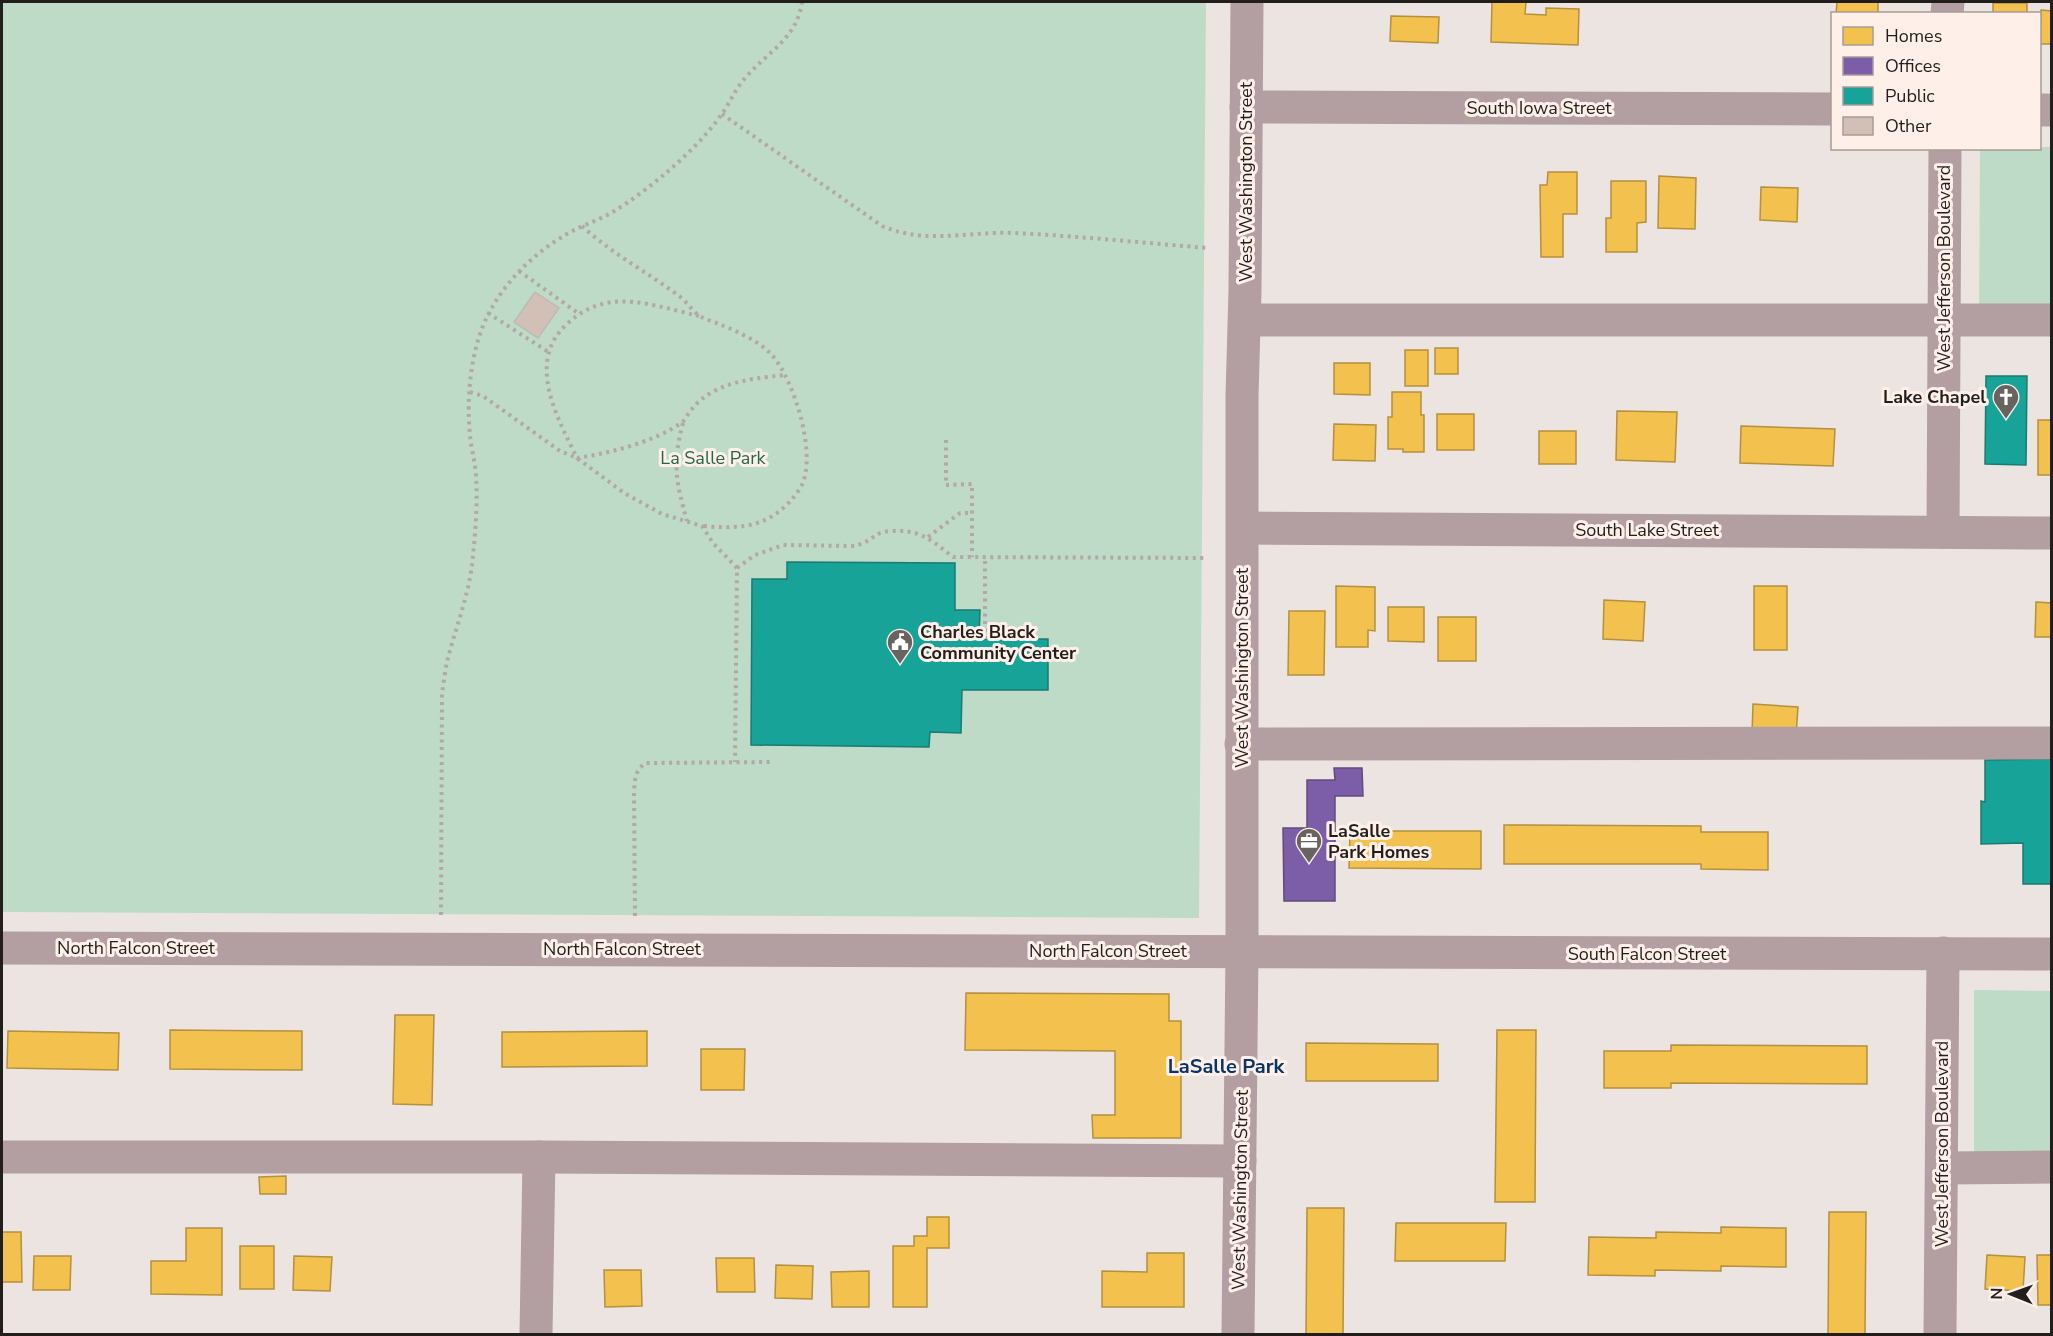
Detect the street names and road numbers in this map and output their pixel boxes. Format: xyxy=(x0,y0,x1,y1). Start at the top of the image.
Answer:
street label: West Washington Street xyxy=(1234,81,1258,282)
street label: South Iowa Street xyxy=(1466,96,1612,120)
street label: West Jefferson Boulevard xyxy=(1932,165,1956,371)
street label: South Lake Street xyxy=(1575,518,1720,542)
street label: West Washington Street xyxy=(1230,567,1254,768)
street label: North Falcon Street xyxy=(57,936,216,960)
street label: North Falcon Street xyxy=(543,937,702,961)
street label: North Falcon Street xyxy=(1029,939,1188,963)
street label: South Falcon Street xyxy=(1568,942,1727,966)
street label: West Jefferson Boulevard xyxy=(1930,1041,1954,1247)
street label: West Washington Street xyxy=(1226,1089,1254,1290)

